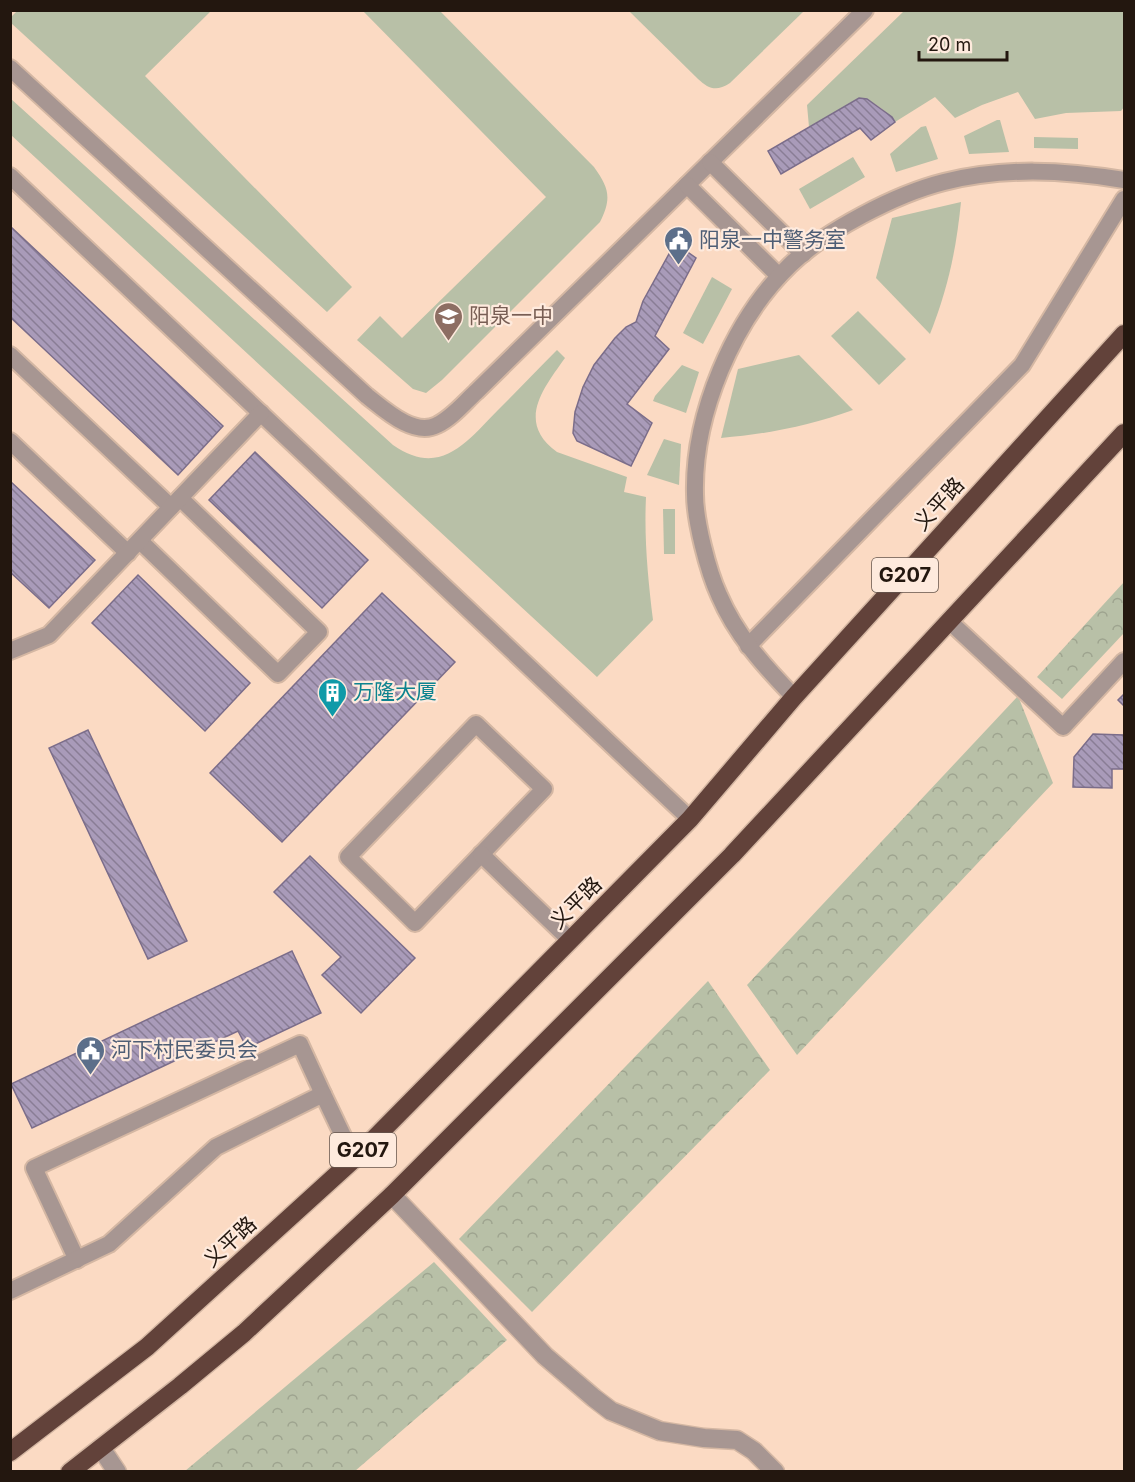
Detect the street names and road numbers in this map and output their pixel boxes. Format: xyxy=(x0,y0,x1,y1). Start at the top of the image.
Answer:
street label: 义平路 xyxy=(908,472,969,535)
road number: G207 xyxy=(872,558,938,592)
street label: 义平路 xyxy=(545,872,607,934)
road number: G207 xyxy=(330,1133,396,1167)
street label: 义平路 xyxy=(198,1211,261,1272)

